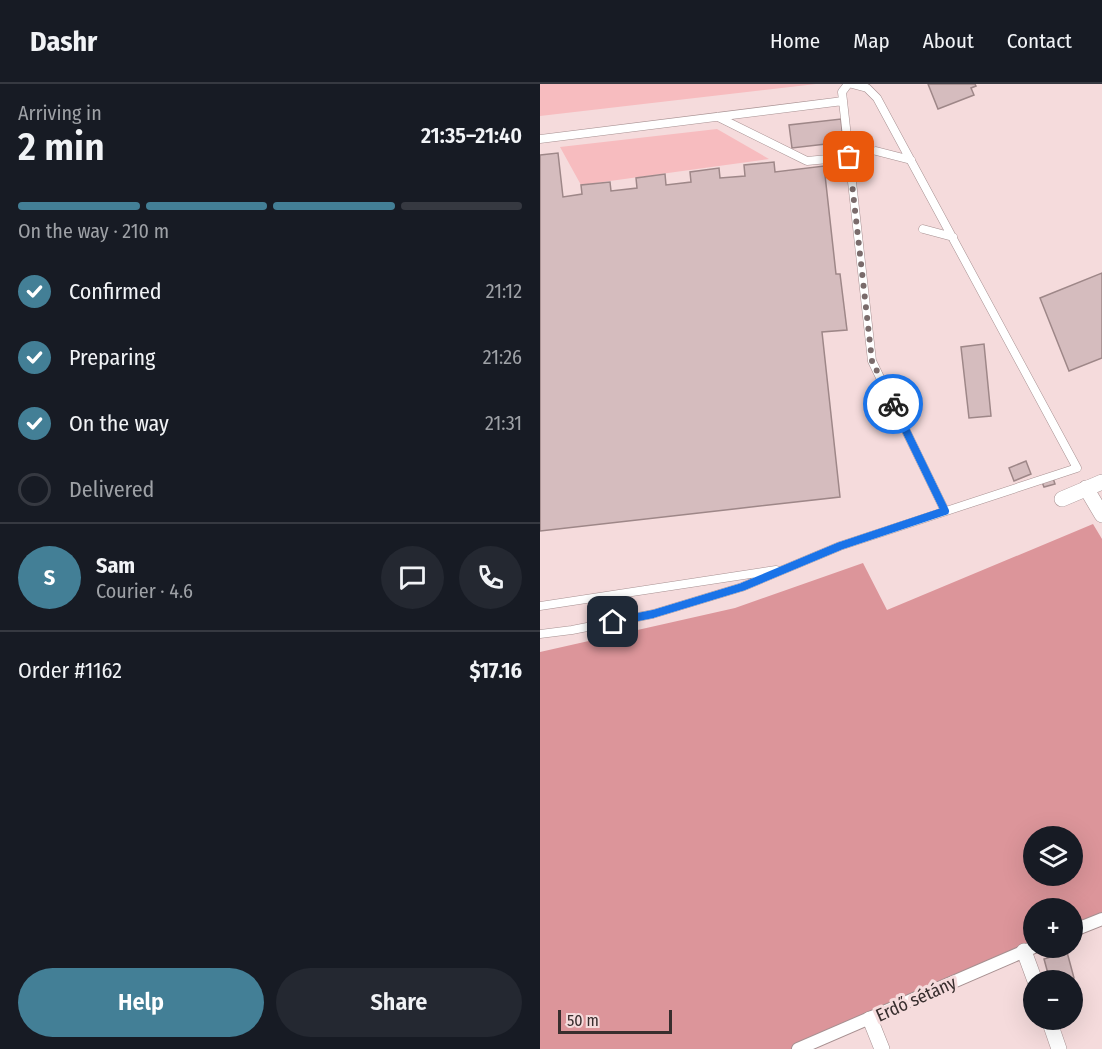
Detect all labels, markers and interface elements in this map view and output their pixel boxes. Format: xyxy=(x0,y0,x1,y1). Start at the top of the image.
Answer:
text: Dashr xyxy=(30,25,97,58)
text: Home xyxy=(770,28,820,54)
text: Map xyxy=(853,28,890,54)
text: About xyxy=(923,28,974,54)
text: Contact xyxy=(1007,28,1072,54)
text: Arriving in xyxy=(18,101,102,125)
text: 21:35–21:40 xyxy=(421,122,522,149)
text: 2 min xyxy=(18,124,105,170)
pin xyxy=(823,131,874,182)
icon: bag xyxy=(832,140,865,173)
text: On the way · 210 m xyxy=(18,219,169,243)
icon: check xyxy=(18,275,51,308)
text: Confirmed xyxy=(69,278,162,305)
text: 21:12 xyxy=(486,279,522,303)
icon: check xyxy=(18,341,51,374)
text: Preparing xyxy=(69,344,155,371)
text: 21:26 xyxy=(483,345,522,369)
courier xyxy=(863,374,923,434)
icon: bike xyxy=(877,388,910,421)
icon: check xyxy=(18,407,51,440)
text: On the way xyxy=(69,410,169,437)
text: 21:31 xyxy=(485,411,522,435)
text: Delivered xyxy=(69,476,154,503)
button: chat xyxy=(381,546,444,609)
button: phone xyxy=(459,546,522,609)
text: Sam xyxy=(96,552,135,579)
text: S xyxy=(44,564,55,591)
text: Courier · 4.6 xyxy=(96,579,193,603)
pin xyxy=(587,596,638,647)
icon: home xyxy=(596,605,629,638)
text: Order #1162 xyxy=(18,657,122,684)
text: $17.16 xyxy=(470,657,522,684)
map controls xyxy=(1023,826,1083,1030)
button: layers xyxy=(1023,826,1083,886)
button: + xyxy=(1023,898,1083,958)
button: Help xyxy=(18,968,264,1037)
button: Share xyxy=(276,968,522,1037)
button: − xyxy=(1023,970,1083,1030)
street label: Erdő sétány xyxy=(872,971,960,1027)
scale bar xyxy=(558,1007,672,1034)
text: 50 m xyxy=(567,1011,599,1030)

